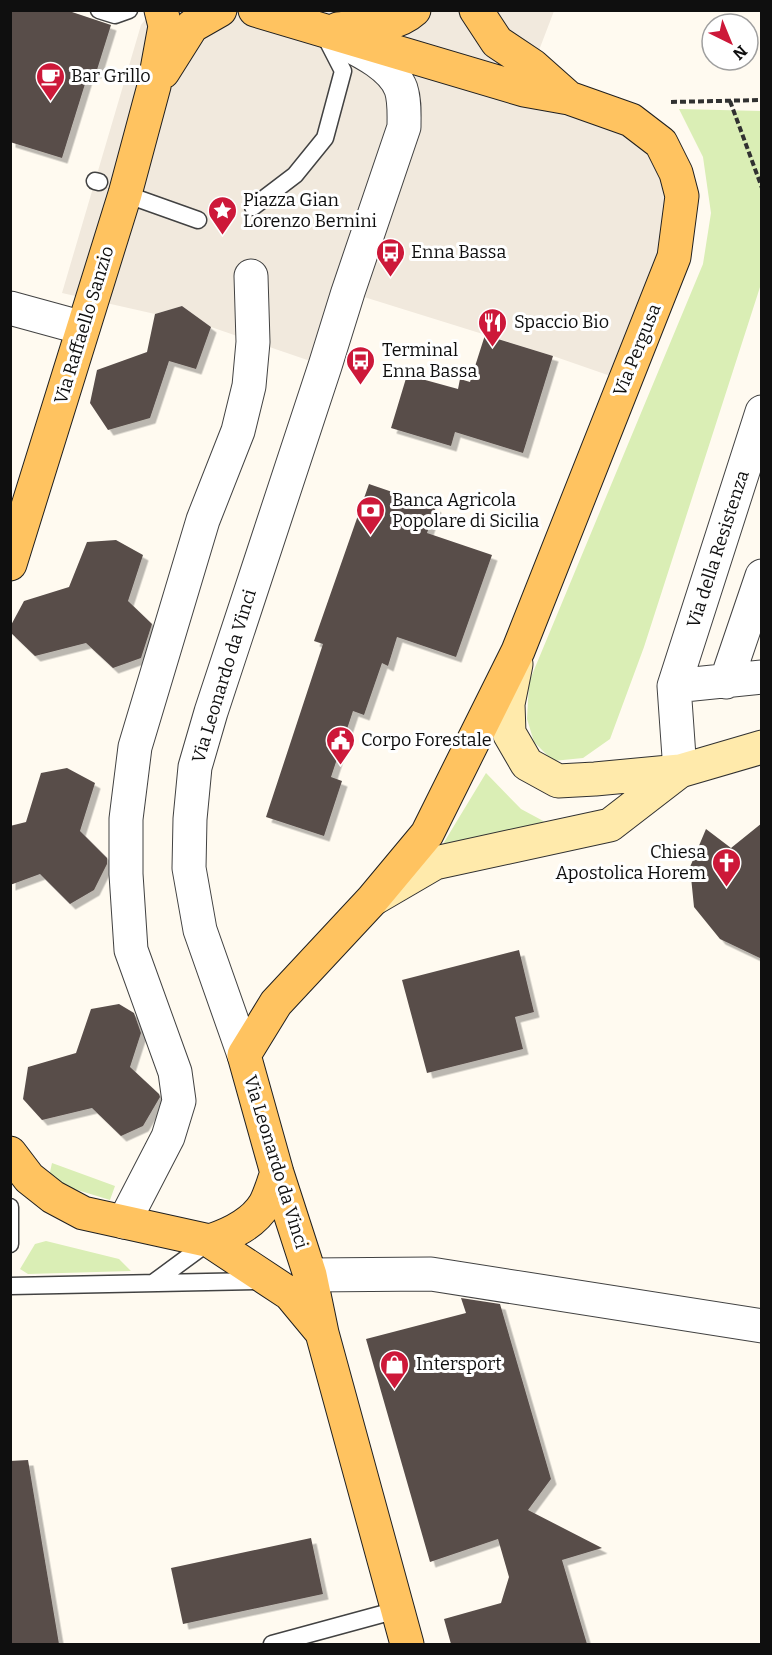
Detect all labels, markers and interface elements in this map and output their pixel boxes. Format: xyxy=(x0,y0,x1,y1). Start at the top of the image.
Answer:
north arrow xyxy=(700,12,760,72)
text: N xyxy=(729,41,751,64)
cafe icon: Bar Grillo xyxy=(34,60,66,102)
place label: Bar Grillo xyxy=(71,65,151,87)
place label: Piazza Gian Lorenzo Bernini xyxy=(243,189,377,232)
place icon: Piazza Gian Lorenzo Bernini xyxy=(206,194,238,236)
bus stop icon: Enna Bassa xyxy=(374,236,406,278)
place label: Enna Bassa xyxy=(411,241,506,263)
street label: Via Raffaello Sanzio xyxy=(50,243,118,407)
street label: Via Pergusa xyxy=(608,300,666,399)
restaurant icon: Spaccio Bio xyxy=(477,306,509,348)
place label: Spaccio Bio xyxy=(514,311,609,333)
place label: Terminal Enna Bassa xyxy=(382,339,477,382)
bus stop icon: Terminal Enna Bassa xyxy=(345,344,377,386)
street label: Via della Resistenza xyxy=(682,467,754,630)
place label: Banca Agricola Popolare di Sicilia xyxy=(392,489,540,532)
bank icon: Banca Agricola Popolare di Sicilia xyxy=(355,494,387,536)
street label: Via Leonardo da Vinci xyxy=(187,587,261,765)
public building icon: Corpo Forestale xyxy=(324,724,356,766)
place label: Corpo Forestale xyxy=(361,729,492,751)
place label: Chiesa Apostolica Horem xyxy=(555,841,706,884)
church icon: Chiesa Apostolica Horem xyxy=(711,846,743,888)
street label: Via Leonardo da Vinci xyxy=(239,1073,313,1251)
shop icon: Intersport xyxy=(379,1348,411,1390)
place label: Intersport xyxy=(416,1353,502,1375)

